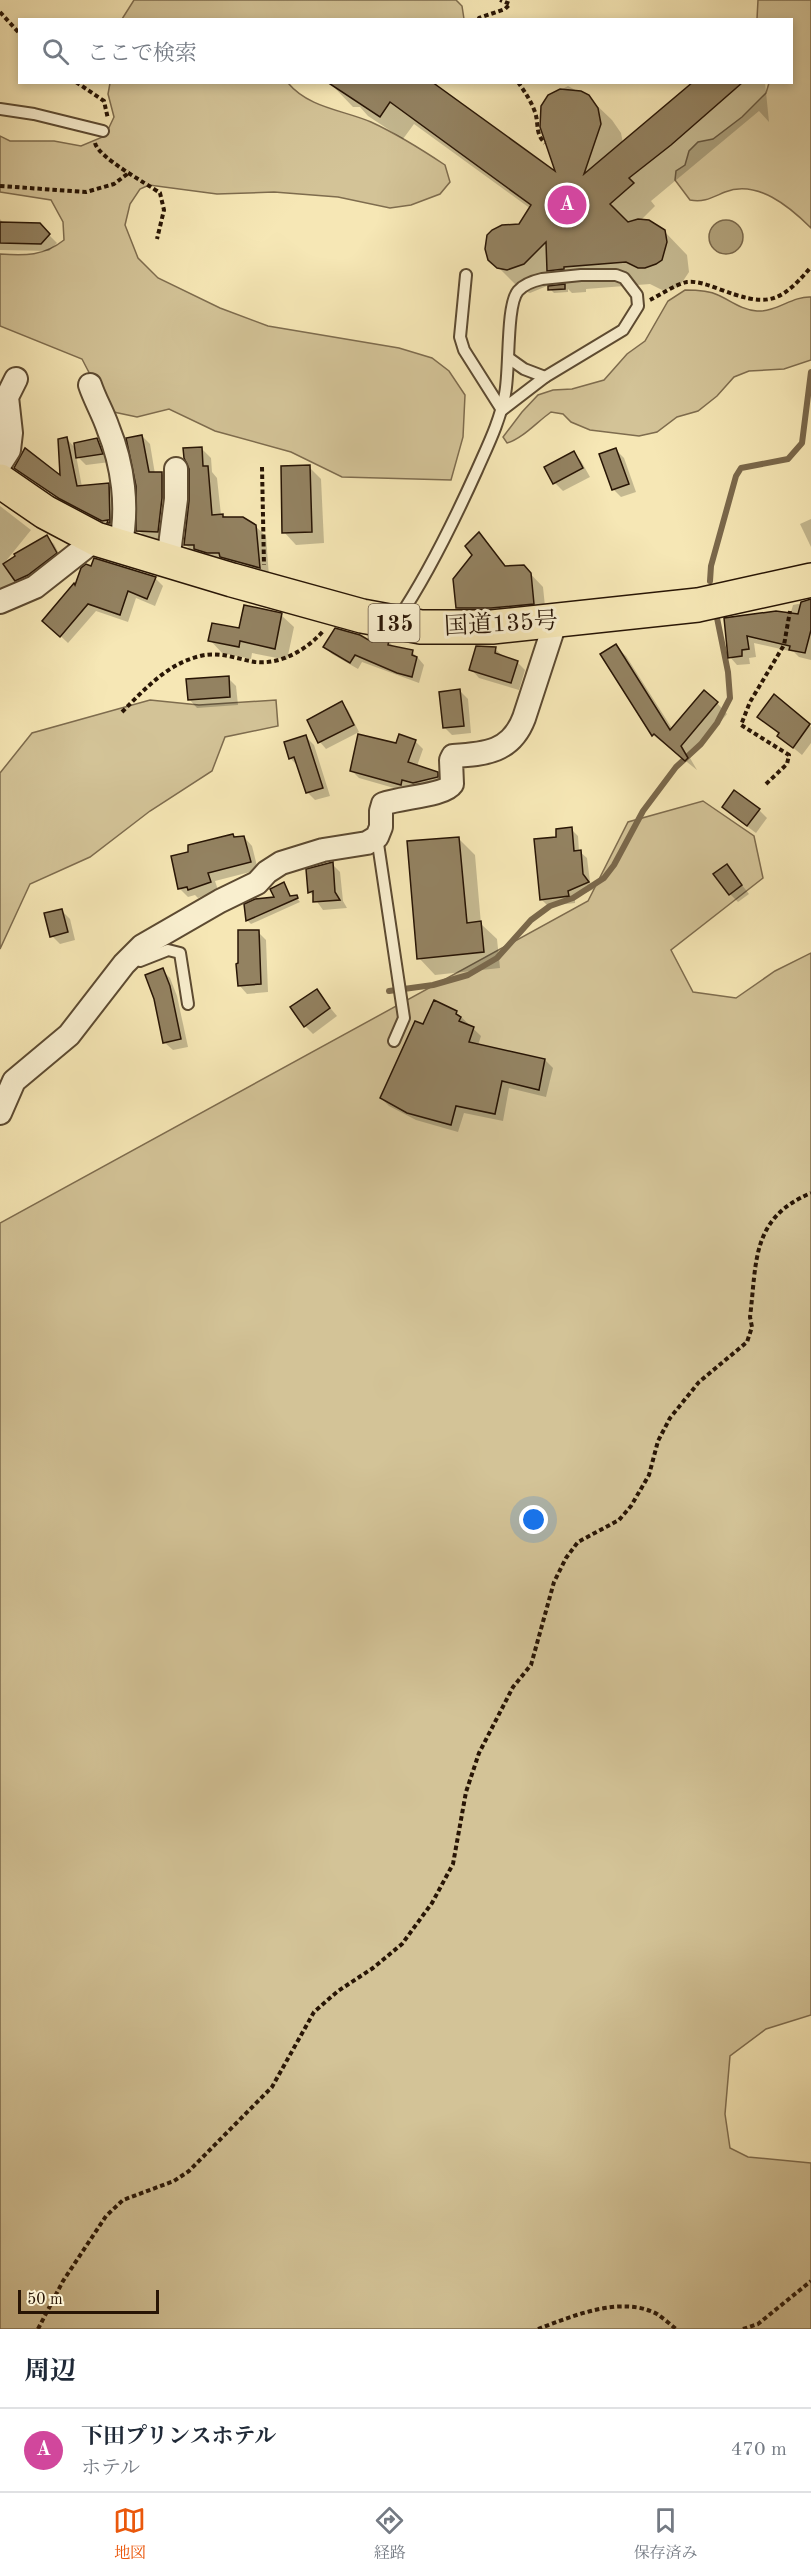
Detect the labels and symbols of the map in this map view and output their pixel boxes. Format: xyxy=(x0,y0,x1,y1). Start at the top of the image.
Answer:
pin: A xyxy=(548,182,586,228)
road number: 135 xyxy=(368,604,420,642)
street label: 国道135号 xyxy=(444,607,559,640)
your location xyxy=(519,1505,548,1534)
scale bar xyxy=(18,2287,159,2314)

